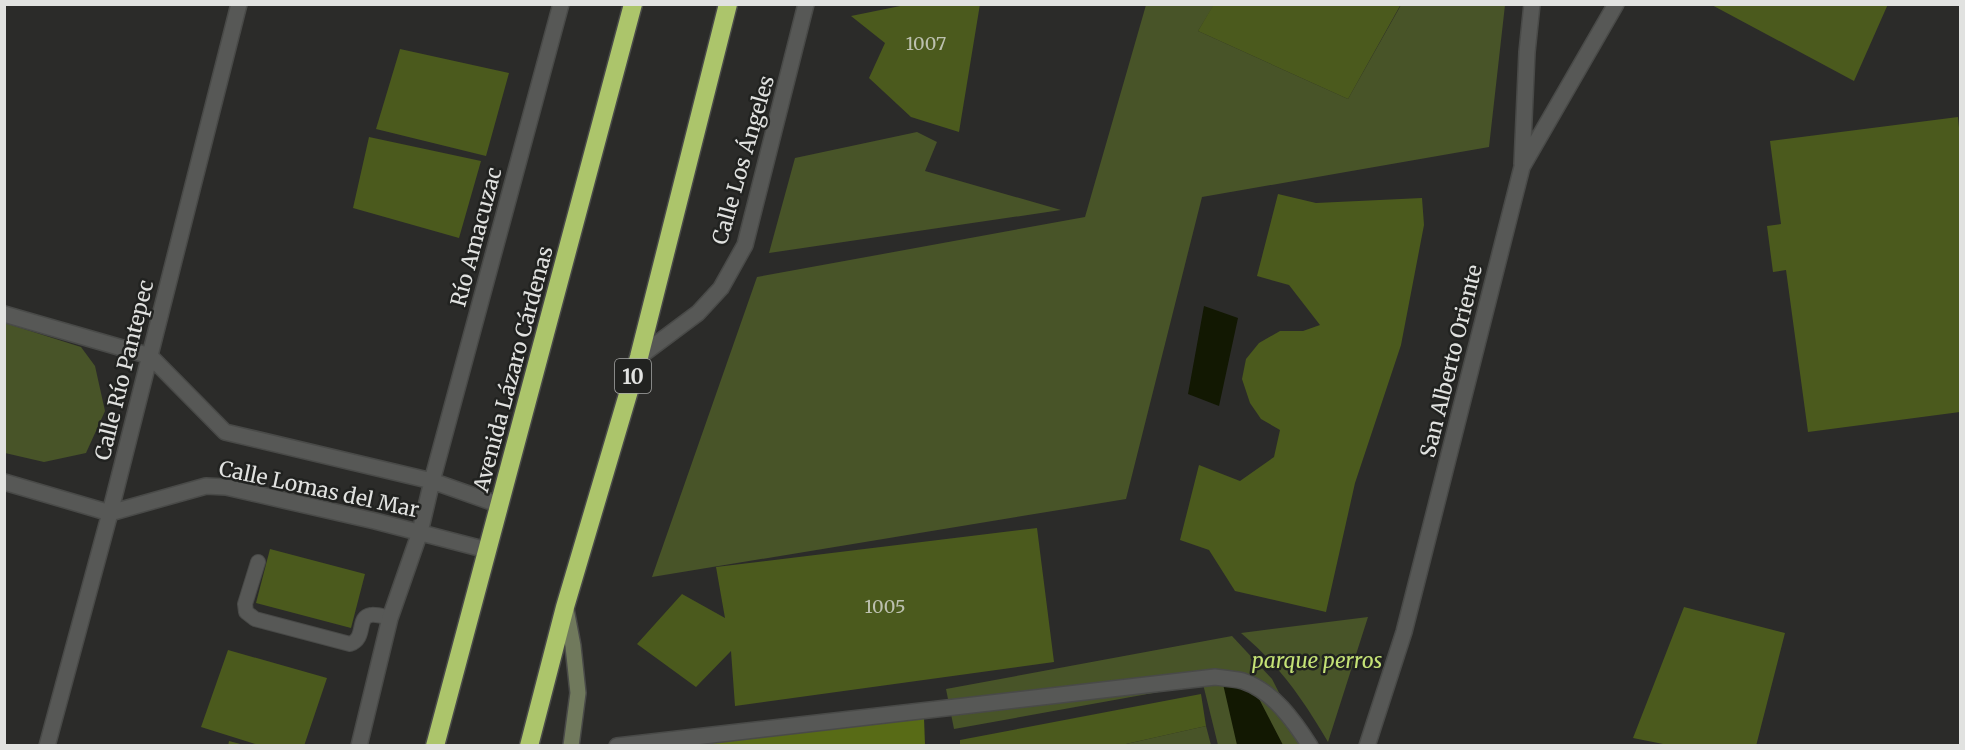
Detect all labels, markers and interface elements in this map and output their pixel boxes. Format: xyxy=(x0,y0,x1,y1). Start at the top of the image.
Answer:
house number: 1007 xyxy=(906,32,946,55)
street label: Calle Los Ángeles xyxy=(705,72,780,248)
street label: Río Amacuzac xyxy=(444,164,508,310)
street label: Avenida Lázaro Cárdenas xyxy=(467,243,559,496)
street label: San Alberto Oriente xyxy=(1414,262,1488,460)
street label: Calle Río Pantepec xyxy=(89,277,159,463)
road number: 10 xyxy=(615,359,651,393)
street label: Calle Lomas del Mar xyxy=(216,455,422,523)
house number: 1005 xyxy=(865,595,905,618)
park label: parque perros xyxy=(1252,647,1382,674)

